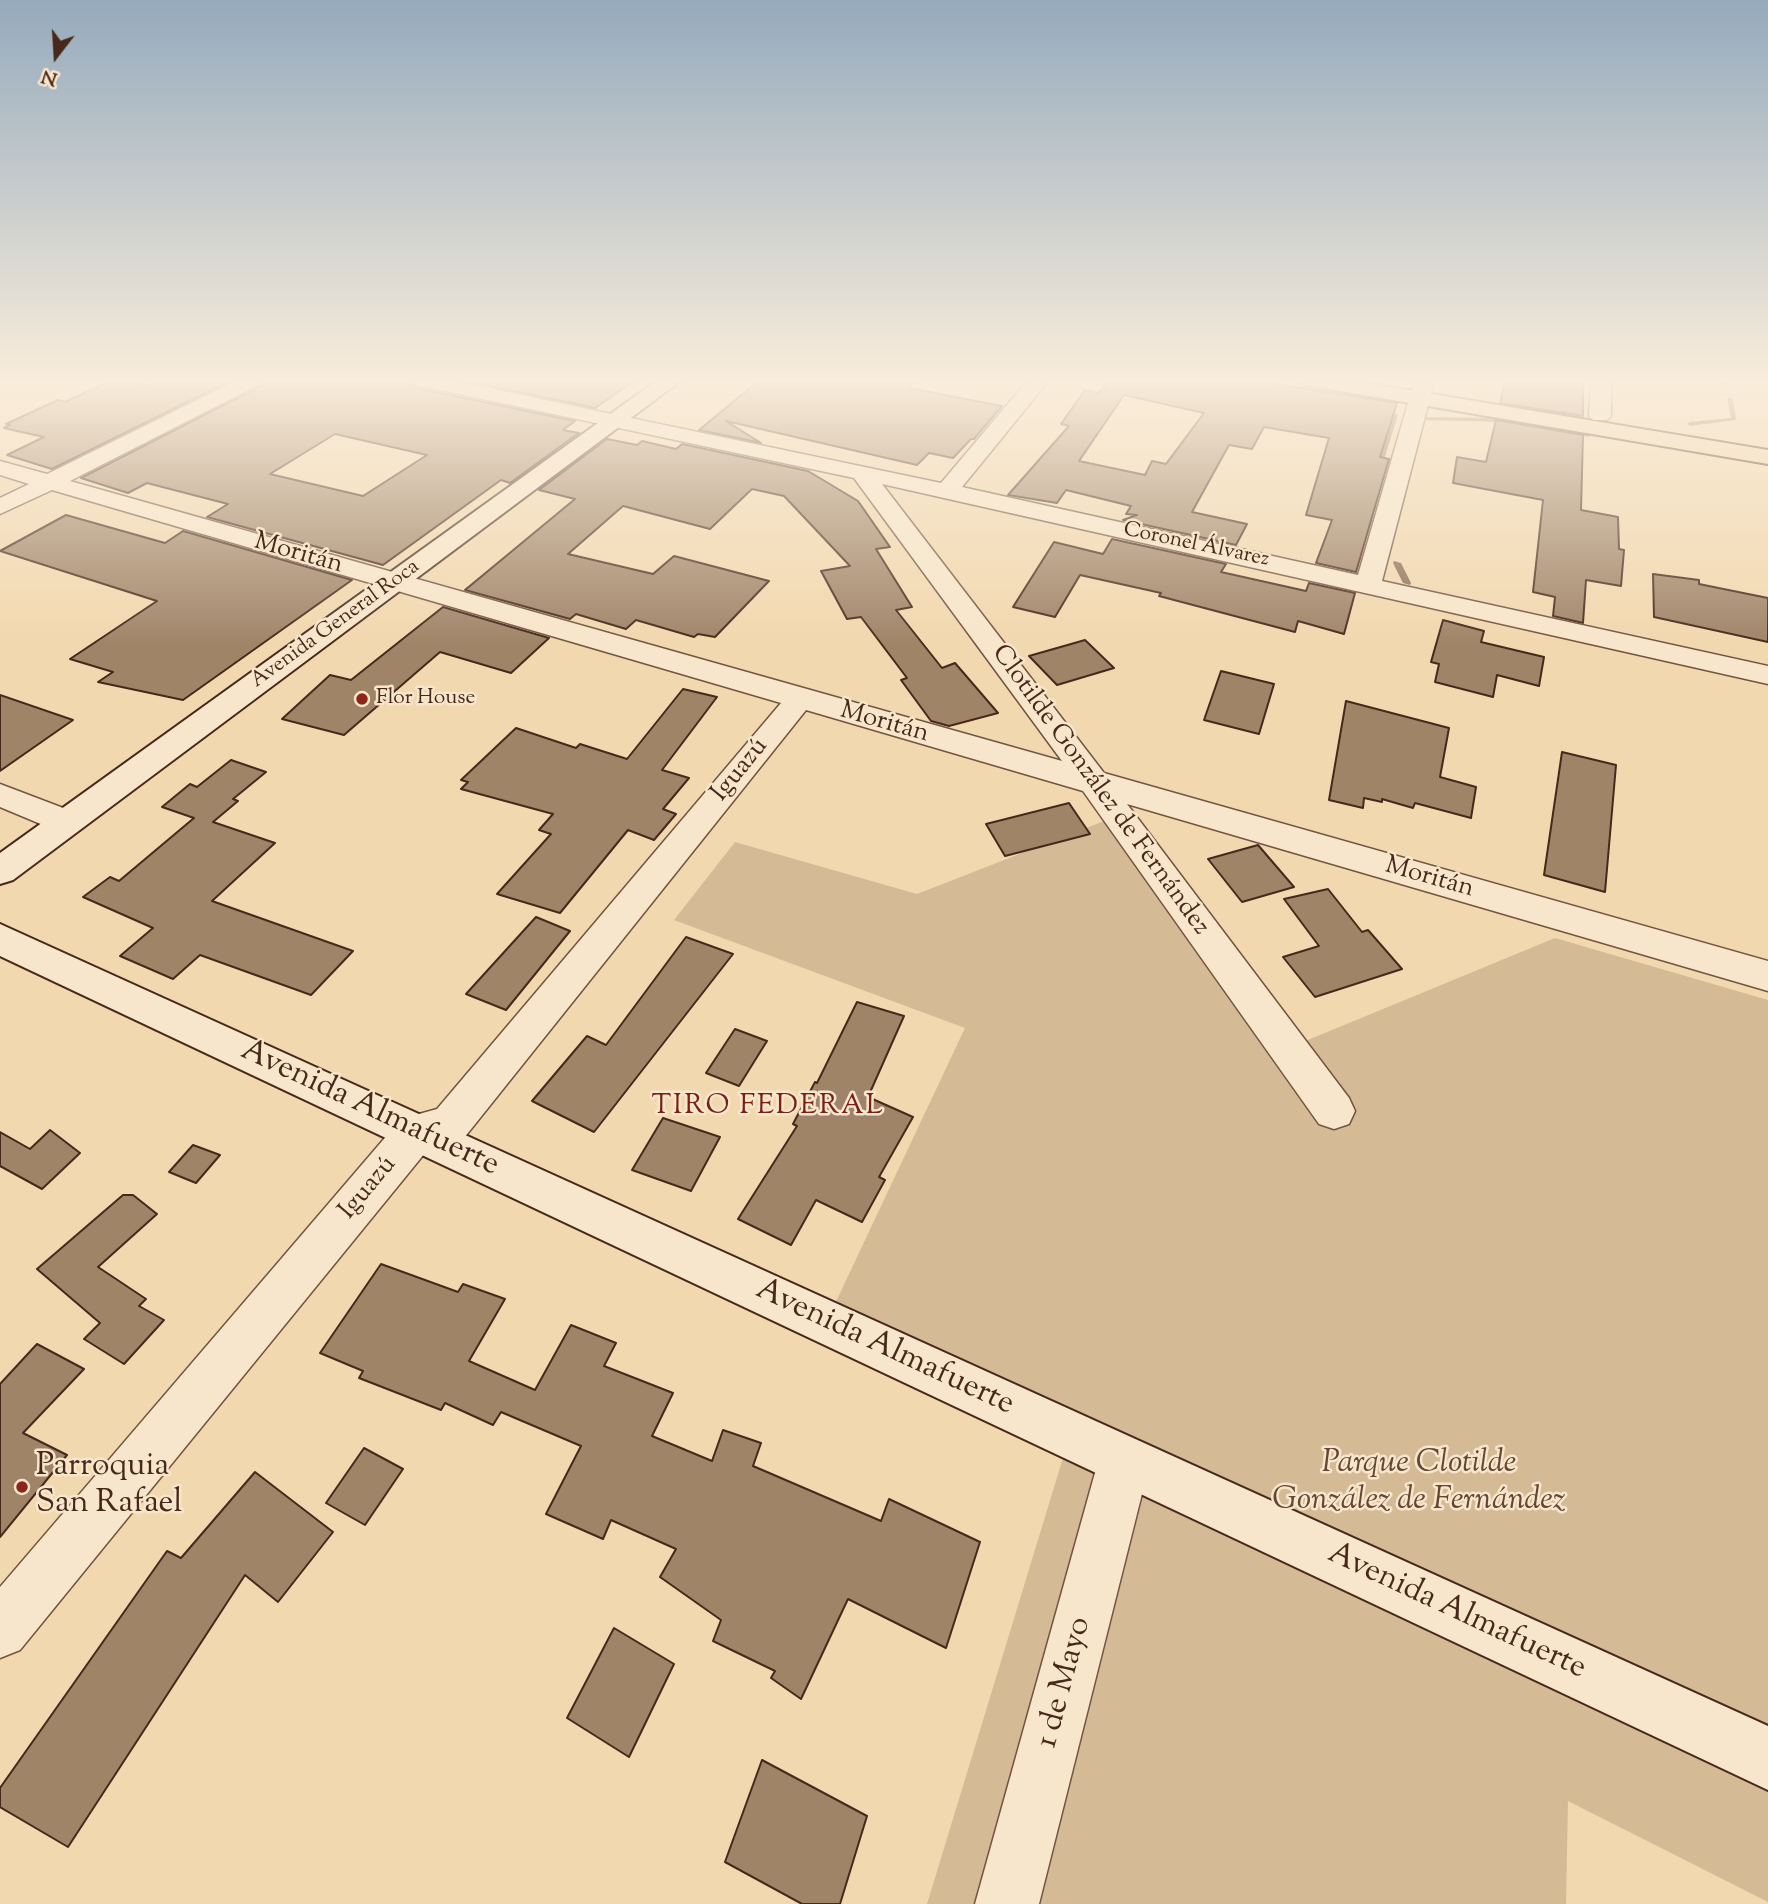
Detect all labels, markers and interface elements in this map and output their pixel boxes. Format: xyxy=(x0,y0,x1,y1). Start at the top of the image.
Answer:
north arrow xyxy=(21,21,91,91)
text: N xyxy=(39,61,61,92)
street label: Coronel Álvarez xyxy=(1121,518,1271,574)
street label: Moritán xyxy=(250,527,346,583)
street label: Avenida General Roca xyxy=(247,555,425,695)
street label: Clotilde González de Fernández xyxy=(983,640,1215,942)
place label: Flor House xyxy=(376,686,475,712)
marker: Flor House xyxy=(354,691,370,707)
street label: Moritán xyxy=(836,696,932,752)
street label: Iguazú xyxy=(706,733,776,809)
street label: Moritán xyxy=(1381,851,1477,907)
street label: Avenida Almafuerte xyxy=(234,1033,504,1187)
district label: TIRO FEDERAL xyxy=(653,1091,883,1125)
street label: Iguazú xyxy=(334,1151,404,1227)
street label: Avenida Almafuerte xyxy=(749,1272,1019,1426)
park label: Parque Clotilde González de Fernández xyxy=(1272,1447,1566,1522)
place label: Parroquia San Rafael xyxy=(36,1450,182,1525)
marker: Parroquia San Rafael xyxy=(14,1479,30,1495)
street label: Avenida Almafuerte xyxy=(1321,1536,1591,1690)
street label: 1 de Mayo xyxy=(1030,1613,1102,1753)

